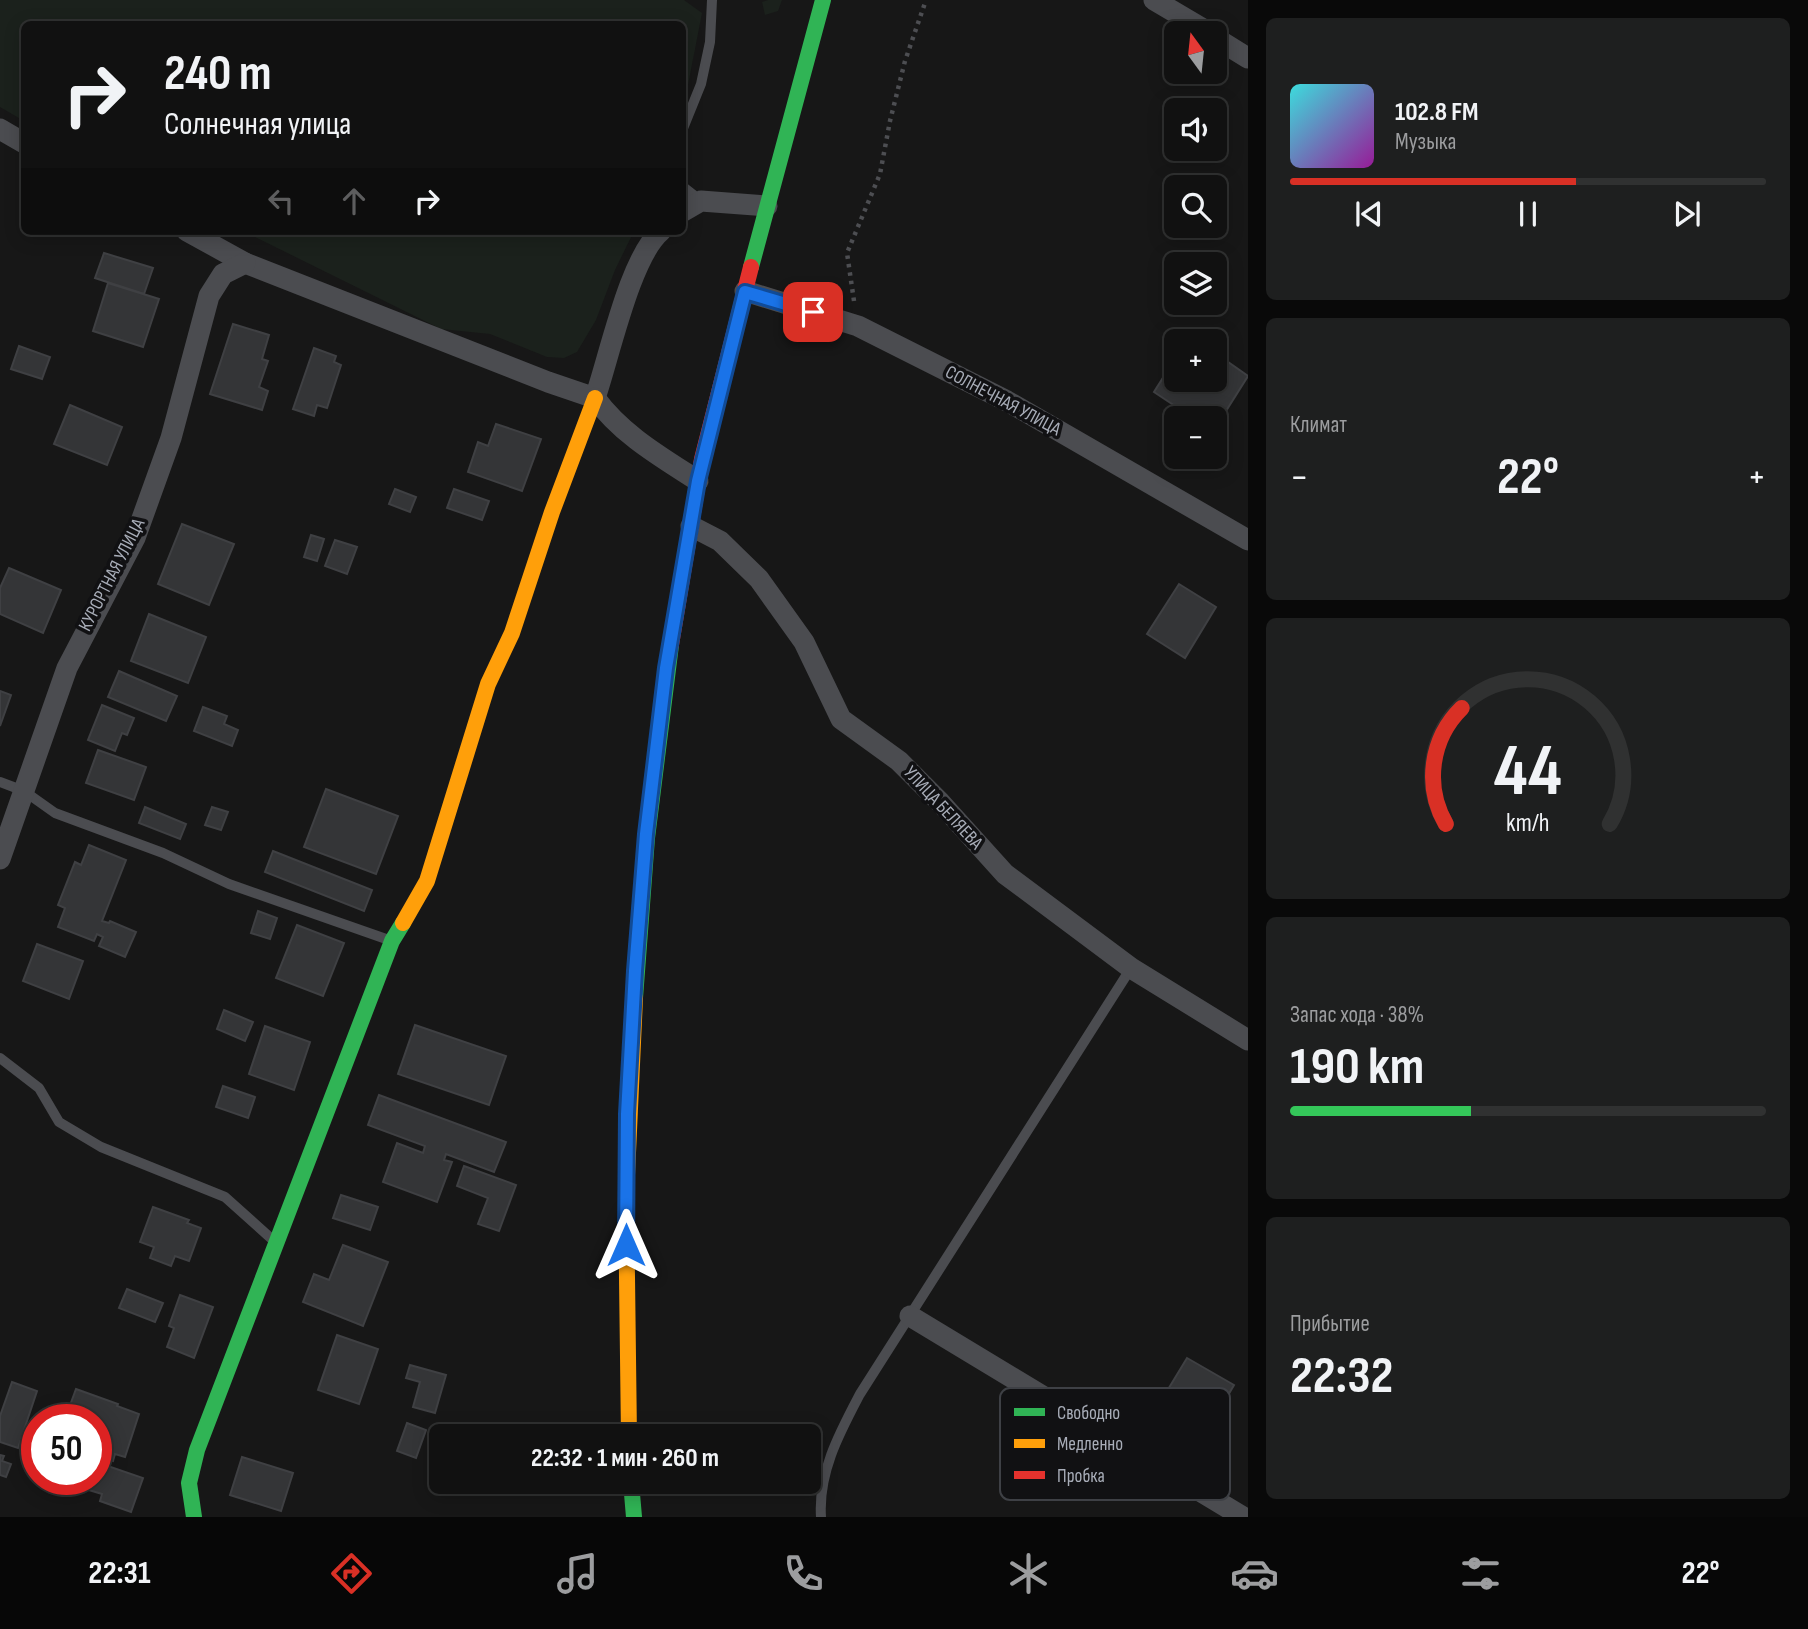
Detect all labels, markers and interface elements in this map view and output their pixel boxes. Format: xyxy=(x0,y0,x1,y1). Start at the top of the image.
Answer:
north arrow xyxy=(1164,21,1227,84)
map controls xyxy=(1164,21,1227,469)
text: 240 m xyxy=(164,45,272,104)
icon: right xyxy=(49,49,140,140)
text: 102.8 FM xyxy=(1395,97,1478,128)
button: sound xyxy=(1164,98,1227,161)
text: Солнечная улица xyxy=(164,105,351,144)
text: Музыка xyxy=(1395,128,1456,156)
button: search xyxy=(1164,175,1227,238)
icon: left xyxy=(262,182,300,220)
icon: ahead xyxy=(335,182,373,220)
icon: right xyxy=(408,182,446,220)
icon: previous xyxy=(1350,195,1388,233)
icon: pause xyxy=(1509,195,1547,233)
icon: next xyxy=(1668,195,1706,233)
button: layers xyxy=(1164,252,1227,315)
pin xyxy=(783,282,843,342)
icon: arrive xyxy=(794,293,832,331)
button: + xyxy=(1164,329,1227,392)
street label: СОЛНЕЧНАЯ УЛИЦА xyxy=(941,361,1066,442)
button: − xyxy=(1164,406,1227,469)
text: Климат xyxy=(1290,411,1347,439)
text: 22° xyxy=(1497,446,1559,509)
text: − xyxy=(1290,455,1309,500)
text: + xyxy=(1747,455,1766,500)
street label: КУРОРТНАЯ УЛИЦА xyxy=(74,514,151,635)
text: 44 xyxy=(1494,729,1562,817)
street label: УЛИЦА БЕЛЯЕВА xyxy=(898,761,988,855)
text: km/h xyxy=(1506,808,1550,839)
text: Запас хода · 38% xyxy=(1290,1001,1424,1029)
text: 190 km xyxy=(1290,1036,1424,1099)
position arrow xyxy=(589,1208,663,1282)
text: Прибытие xyxy=(1290,1310,1370,1338)
text: 22:32 xyxy=(1290,1345,1393,1408)
legend xyxy=(1000,1388,1230,1500)
text: Свободно xyxy=(1057,1402,1120,1425)
speed limit sign: 50 xyxy=(21,1404,112,1495)
text: Медленно xyxy=(1057,1433,1123,1456)
text: 22:32 · 1 мин · 260 m xyxy=(531,1443,719,1474)
text: Пробка xyxy=(1057,1465,1105,1488)
icon: directions xyxy=(327,1549,376,1598)
icon: music xyxy=(553,1549,602,1598)
icon: phone xyxy=(779,1549,828,1598)
icon: climate xyxy=(1004,1549,1053,1598)
icon: car xyxy=(1230,1549,1279,1598)
icon: filters xyxy=(1456,1549,1505,1598)
text: 22:31 xyxy=(88,1554,150,1593)
text: 22° xyxy=(1681,1554,1720,1593)

